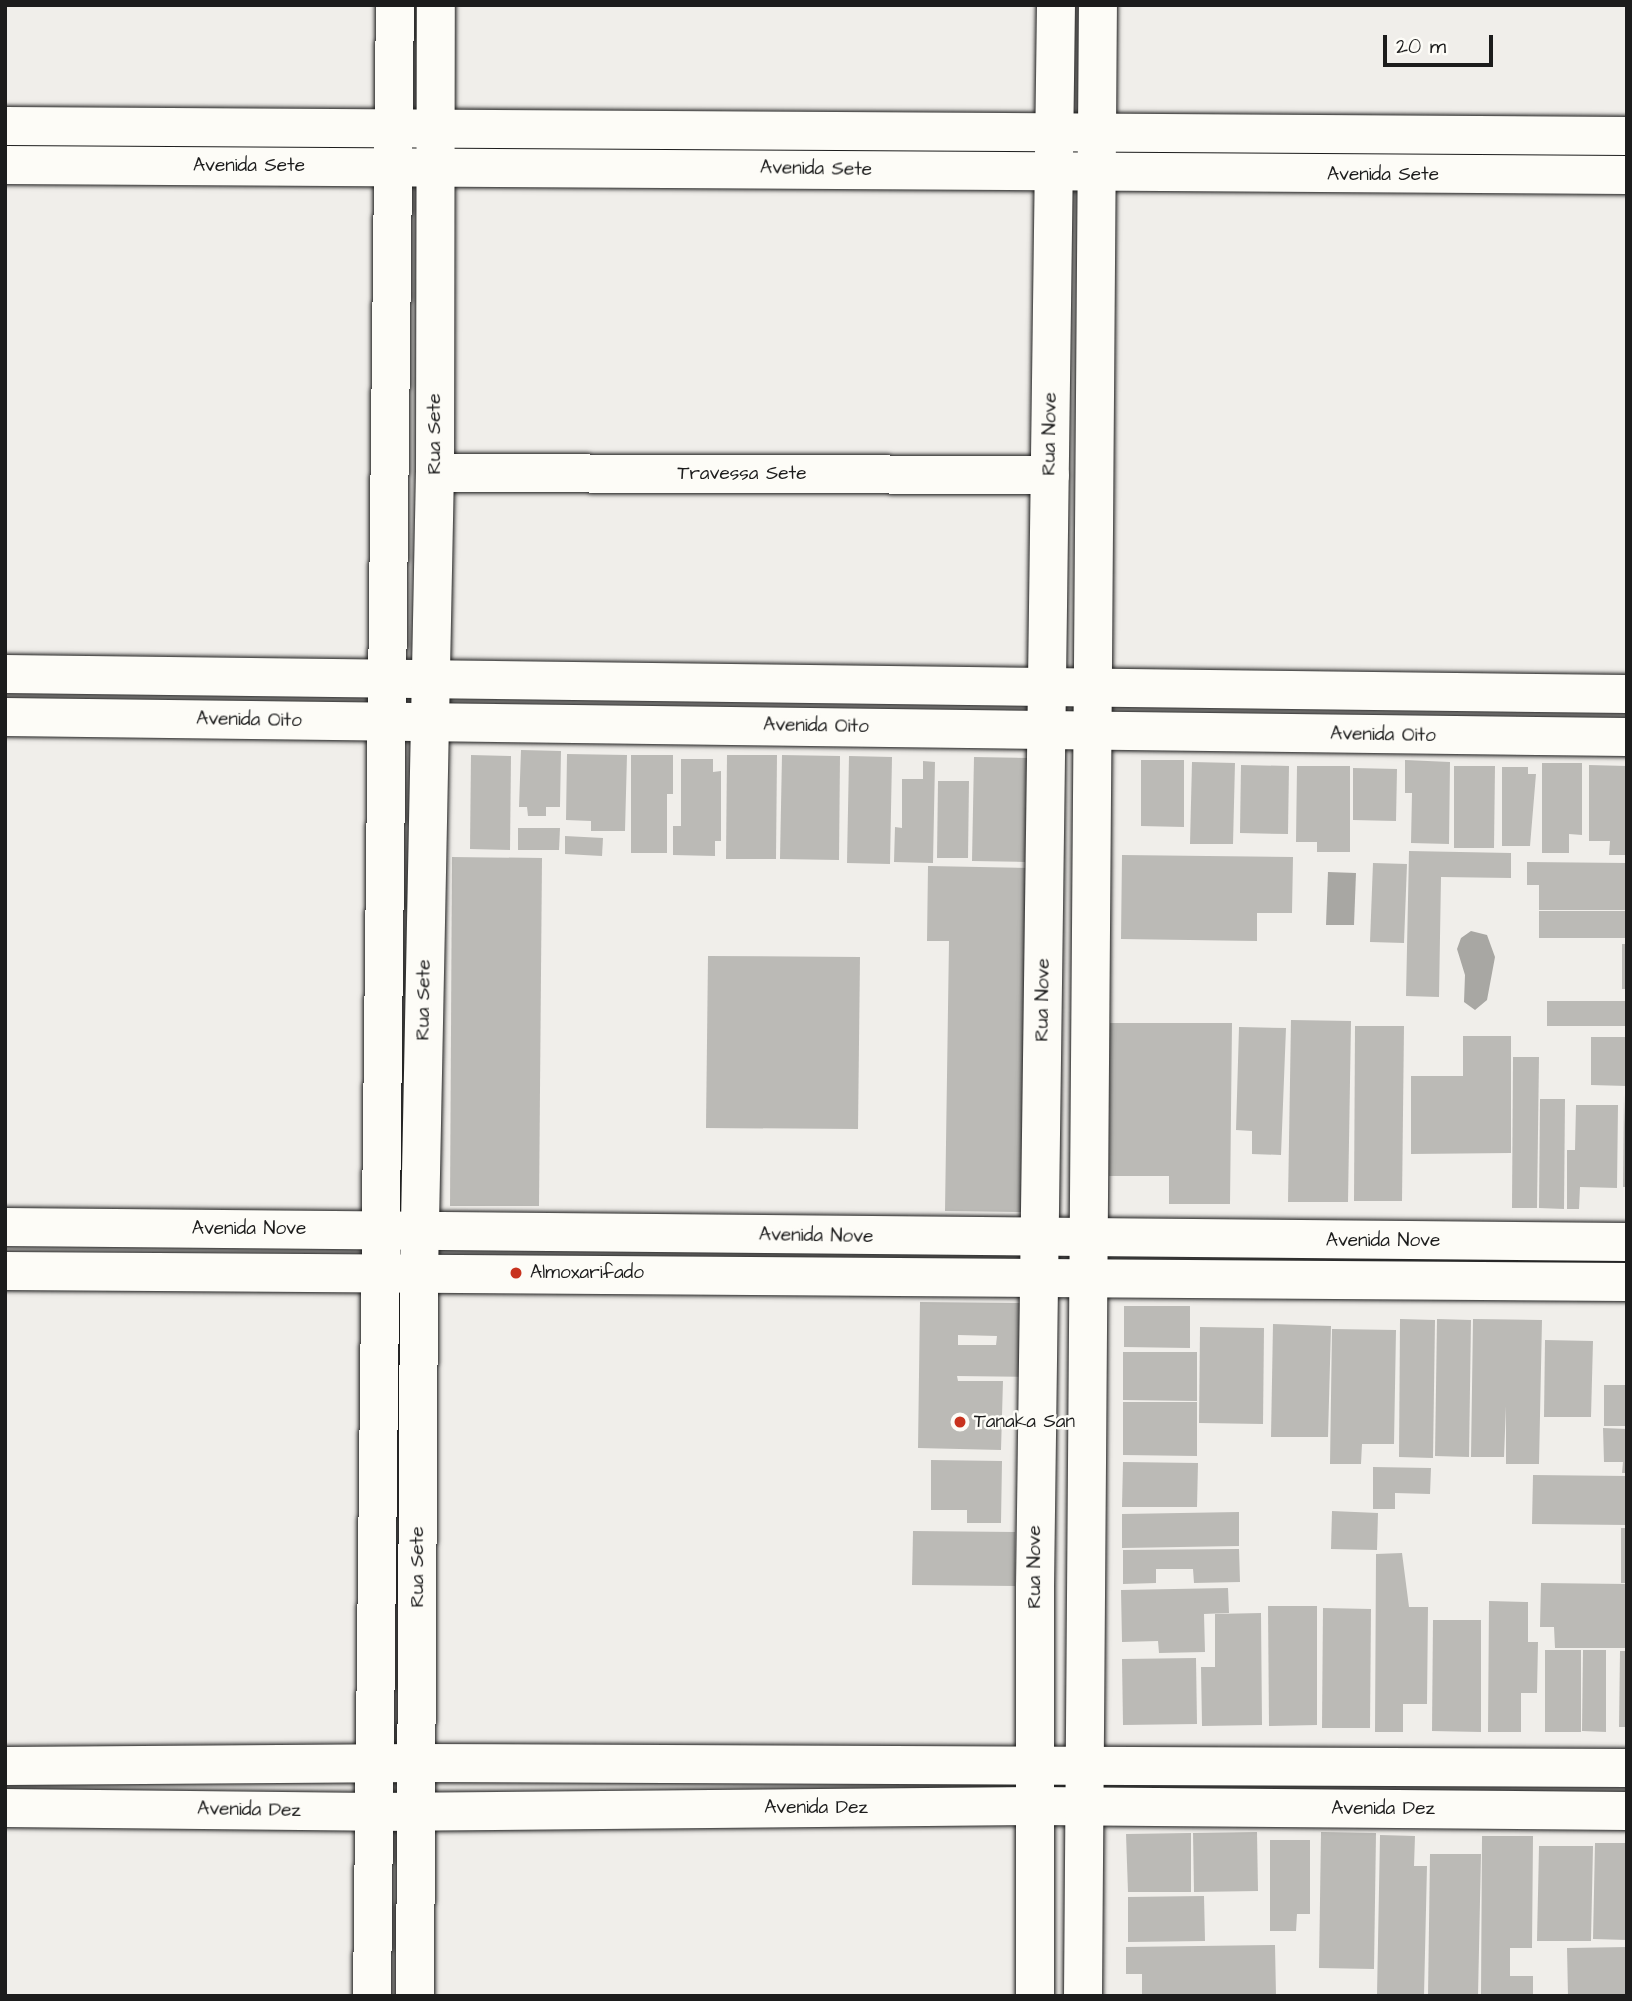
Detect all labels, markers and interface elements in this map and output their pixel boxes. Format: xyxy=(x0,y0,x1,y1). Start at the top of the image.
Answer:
scale bar xyxy=(1387,21,1497,65)
text: 20 m xyxy=(1396,32,1446,61)
street label: Avenida Sete xyxy=(193,155,305,177)
street label: Avenida Sete xyxy=(760,157,872,181)
street label: Avenida Sete xyxy=(1327,164,1439,186)
street label: Rua Nove xyxy=(1038,392,1062,476)
street label: Rua Sete xyxy=(424,394,446,474)
street label: Travessa Sete xyxy=(678,463,806,485)
street label: Avenida Oito xyxy=(196,708,302,732)
street label: Avenida Oito xyxy=(763,714,869,738)
street label: Avenida Oito xyxy=(1330,723,1436,747)
street label: Rua Nove xyxy=(1031,958,1055,1042)
street label: Rua Sete xyxy=(412,959,436,1041)
street label: Avenida Nove xyxy=(192,1218,306,1240)
street label: Avenida Nove xyxy=(759,1224,873,1248)
street label: Avenida Nove xyxy=(1326,1230,1440,1252)
place label: Almoxarifado xyxy=(530,1262,644,1284)
marker: Almoxarifado xyxy=(508,1265,524,1281)
place label: Tanaka San xyxy=(974,1411,1075,1433)
marker: Tanaka San xyxy=(952,1414,968,1430)
street label: Rua Nove xyxy=(1024,1525,1046,1609)
street label: Rua Sete xyxy=(407,1527,429,1607)
street label: Avenida Dez xyxy=(764,1797,868,1819)
street label: Avenida Dez xyxy=(197,1798,301,1822)
street label: Avenida Dez xyxy=(1331,1798,1435,1820)

